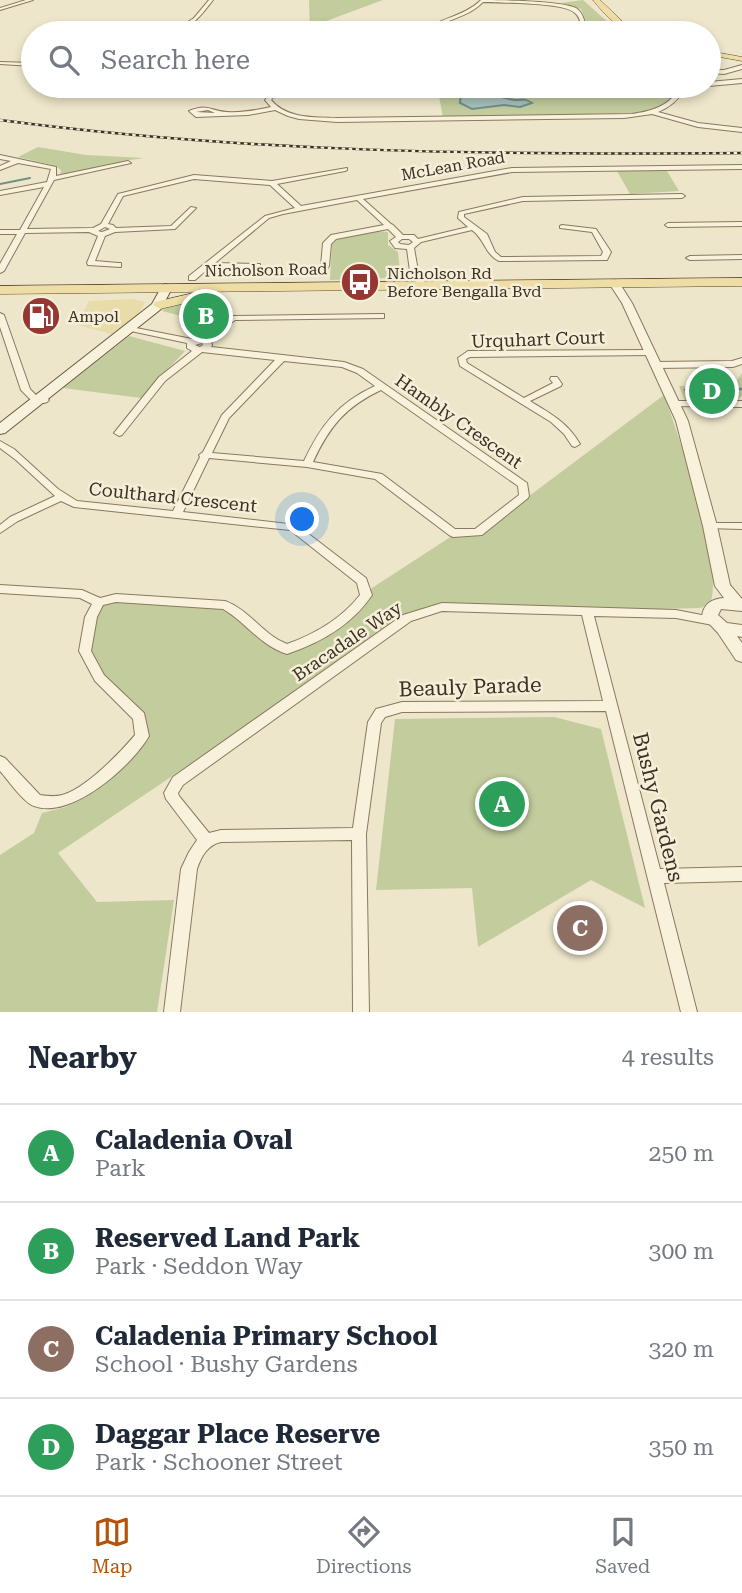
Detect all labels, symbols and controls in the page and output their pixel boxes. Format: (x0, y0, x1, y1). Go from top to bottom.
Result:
search box (21, 21, 721, 98)
icon: search (45, 41, 83, 79)
text: Search here (101, 45, 250, 75)
street label: McLean Road (400, 148, 506, 184)
street label: Nicholson Road (204, 259, 328, 281)
bus stop icon: Nicholson Rd Before Bengalla Bvd (339, 261, 381, 303)
place label: Nicholson Rd Before Bengalla Bvd (387, 264, 542, 301)
pin: B (183, 290, 229, 342)
fuel station icon: Ampol (20, 295, 62, 337)
place label: Ampol (68, 307, 119, 326)
street label: Urquhart Court (471, 326, 606, 352)
pin: D (689, 365, 735, 417)
street label: Hambly Crescent (392, 369, 527, 473)
street label: Coulthard Crescent (88, 478, 258, 516)
your location (285, 502, 319, 536)
street label: Bracadale Way (288, 597, 406, 685)
street label: Beauly Parade (398, 673, 542, 701)
street label: Bushy Gardens (628, 730, 688, 884)
pin: A (479, 778, 525, 830)
pin: C (557, 902, 603, 954)
text: Nearby (28, 1040, 137, 1075)
text: 4 results (622, 1044, 714, 1071)
text: Caladenia Oval (95, 1125, 293, 1155)
text: A (43, 1140, 59, 1167)
text: 250 m (649, 1140, 714, 1167)
text: Park (95, 1155, 146, 1182)
text: Reserved Land Park (95, 1223, 360, 1253)
text: B (43, 1238, 59, 1265)
text: 300 m (649, 1238, 714, 1265)
text: Park · Seddon Way (95, 1253, 303, 1280)
text: Caladenia Primary School (95, 1321, 438, 1351)
text: C (43, 1336, 59, 1363)
text: 320 m (649, 1336, 714, 1363)
text: School · Bushy Gardens (95, 1351, 358, 1378)
text: Daggar Place Reserve (95, 1419, 380, 1449)
text: D (42, 1434, 60, 1461)
text: 350 m (649, 1434, 714, 1461)
text: Park · Schooner Street (95, 1449, 342, 1476)
tab: Map (92, 1513, 132, 1578)
tab: Directions (316, 1513, 412, 1578)
tab: Saved (595, 1513, 650, 1578)

